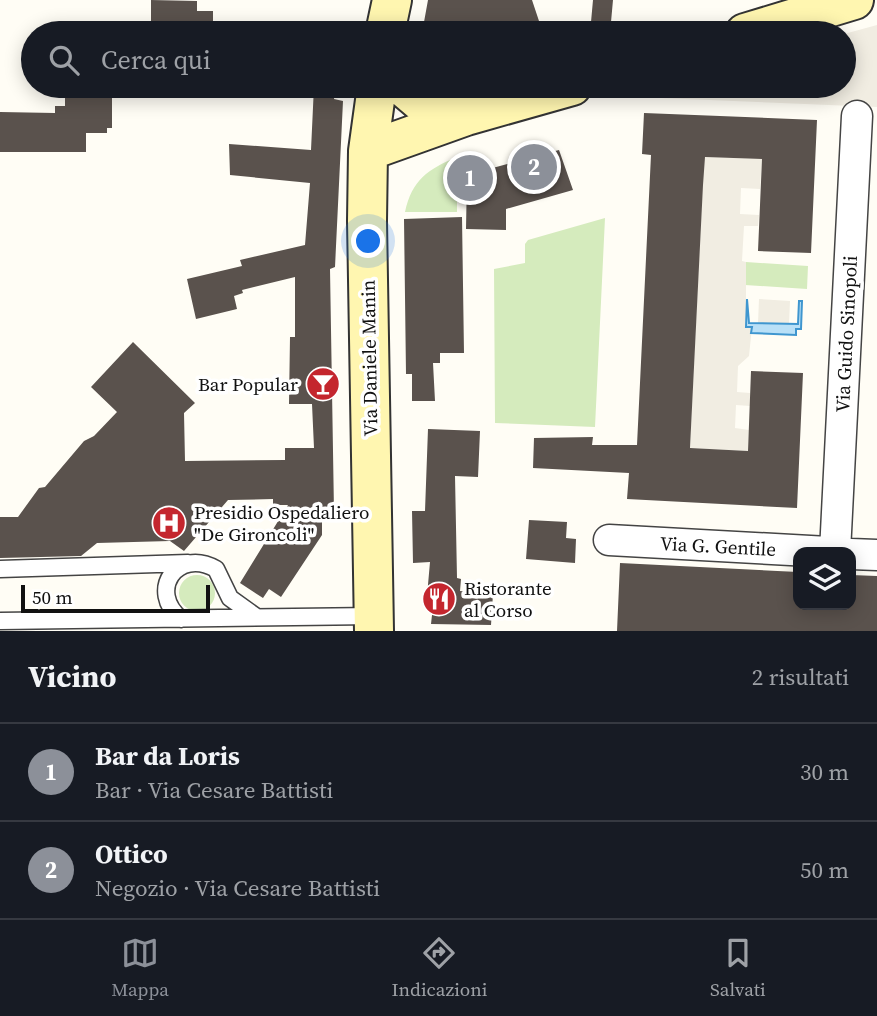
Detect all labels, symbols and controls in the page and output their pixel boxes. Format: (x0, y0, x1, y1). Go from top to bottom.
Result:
search box (21, 21, 856, 98)
icon: search (45, 41, 83, 79)
text: Cerca qui (101, 42, 211, 78)
pin: 2 (511, 141, 557, 193)
pin: 1 (447, 152, 493, 204)
your location (351, 224, 385, 258)
street label: Via Guido Sinopoli (829, 255, 863, 413)
street label: Via Daniele Manin (355, 280, 383, 436)
bar icon: Bar Popular (304, 365, 342, 403)
place label: Bar Popular (198, 371, 298, 397)
place label: Presidio Ospedaliero "De Gironcoli" (194, 499, 370, 547)
hospital icon: Presidio Ospedaliero "De Gironcoli" (150, 504, 188, 542)
street label: Via G. Gentile (659, 530, 777, 562)
map controls (793, 547, 856, 610)
button: layers (793, 547, 856, 610)
place label: Ristorante al Corso (464, 575, 552, 623)
restaurant icon: Ristorante al Corso (420, 580, 458, 618)
scale bar (21, 582, 210, 614)
text: 50 m (32, 584, 73, 610)
text: Vicino (28, 656, 117, 697)
text: 2 risultati (752, 661, 849, 693)
text: Bar da Loris (95, 738, 240, 774)
text: 1 (45, 756, 57, 788)
text: 30 m (800, 756, 849, 788)
text: Bar · Via Cesare Battisti (95, 774, 333, 806)
text: Ottico (95, 836, 168, 872)
text: 2 (45, 854, 57, 886)
text: 50 m (800, 854, 849, 886)
text: Negozio · Via Cesare Battisti (95, 872, 380, 904)
tab: Mappa (111, 934, 169, 1002)
tab: Indicazioni (392, 934, 487, 1002)
tab: Salvati (710, 934, 766, 1002)

